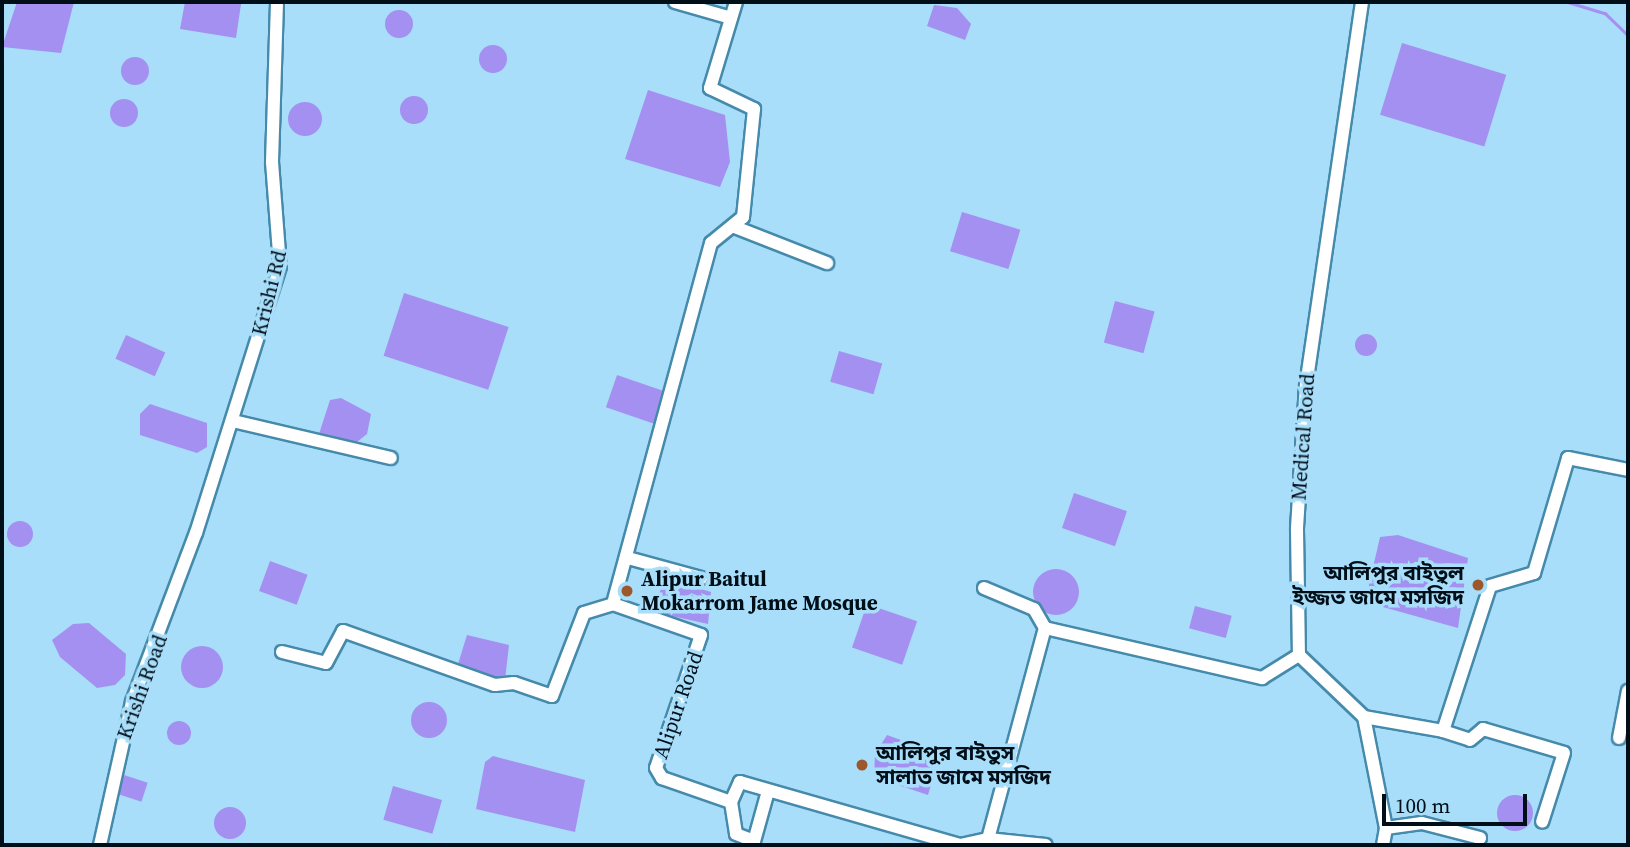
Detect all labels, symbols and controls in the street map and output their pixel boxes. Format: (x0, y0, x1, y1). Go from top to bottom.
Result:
street label: Krishi Rd (246, 248, 292, 338)
street label: Medical Road (1286, 373, 1320, 501)
place label: আলিপুর বাইতুল ইজ্জত জামে মসজিদ (1292, 560, 1464, 610)
place label: Alipur Baitul Mokarrom Jame Mosque (641, 566, 878, 616)
marker: আলিপুর বাইতুল ইজ্জত জামে মসজিদ (1470, 577, 1486, 593)
marker: Alipur Baitul Mokarrom Jame Mosque (619, 583, 635, 599)
street label: Krishi Road (111, 631, 173, 743)
street label: Alipur Road (648, 648, 708, 762)
place label: আলিপুর বাইতুস সালাত জামে মসজিদ (876, 740, 1051, 790)
marker: আলিপুর বাইতুস সালাত জামে মসজিদ (854, 757, 870, 773)
scale bar (1385, 780, 1530, 824)
text: 100 m (1395, 791, 1450, 820)

